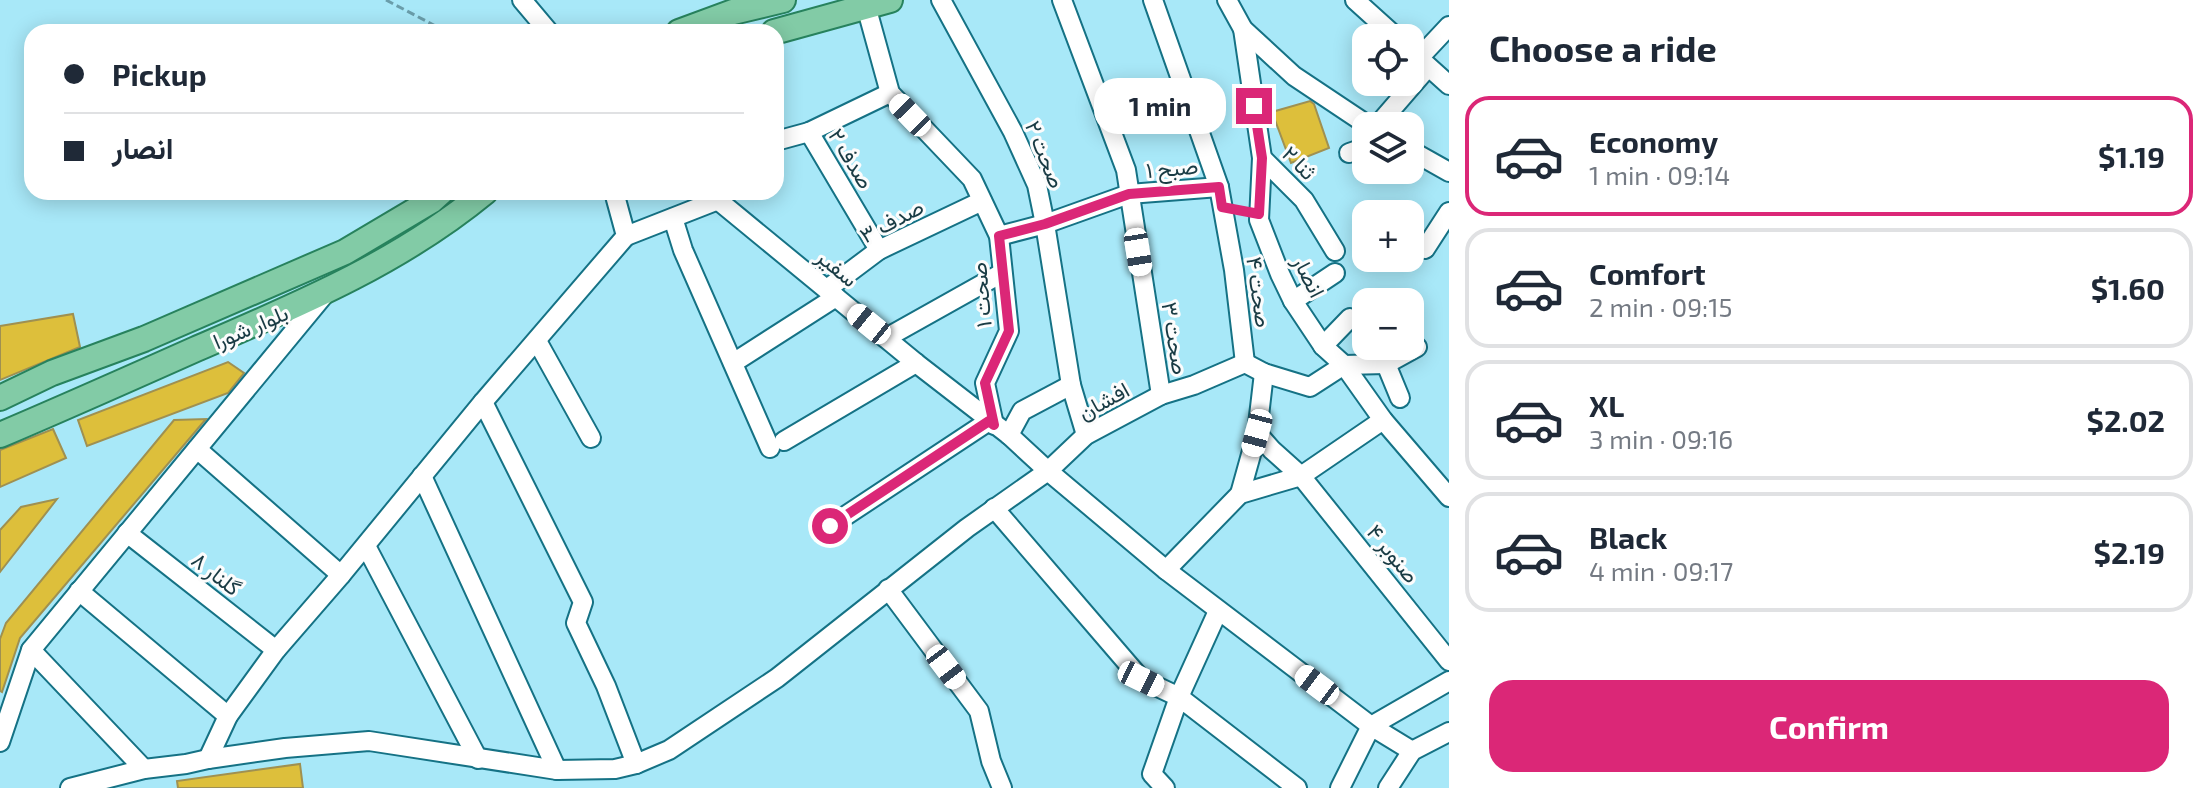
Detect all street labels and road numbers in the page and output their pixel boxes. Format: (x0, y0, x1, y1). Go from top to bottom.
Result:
street label: صحت ۲ (1021, 117, 1071, 191)
street label: صدف ۲ (824, 123, 880, 193)
street label: ثنا ۲ (1278, 140, 1322, 184)
street label: صبح ۱ (1145, 152, 1200, 185)
street label: صدف ۳ (855, 192, 927, 248)
street label: سفیر (810, 242, 864, 293)
street label: انصار (1286, 250, 1331, 302)
street label: صحت ۴ (1242, 255, 1278, 329)
street label: صحت ۱ (964, 261, 996, 329)
street label: بلوار شورا (209, 299, 292, 355)
street label: صحت ۳ (1157, 300, 1195, 376)
street label: افشان (1073, 375, 1134, 425)
street label: صنوبر ۴ (1361, 518, 1426, 589)
street label: گلنار ۸ (186, 546, 247, 602)

